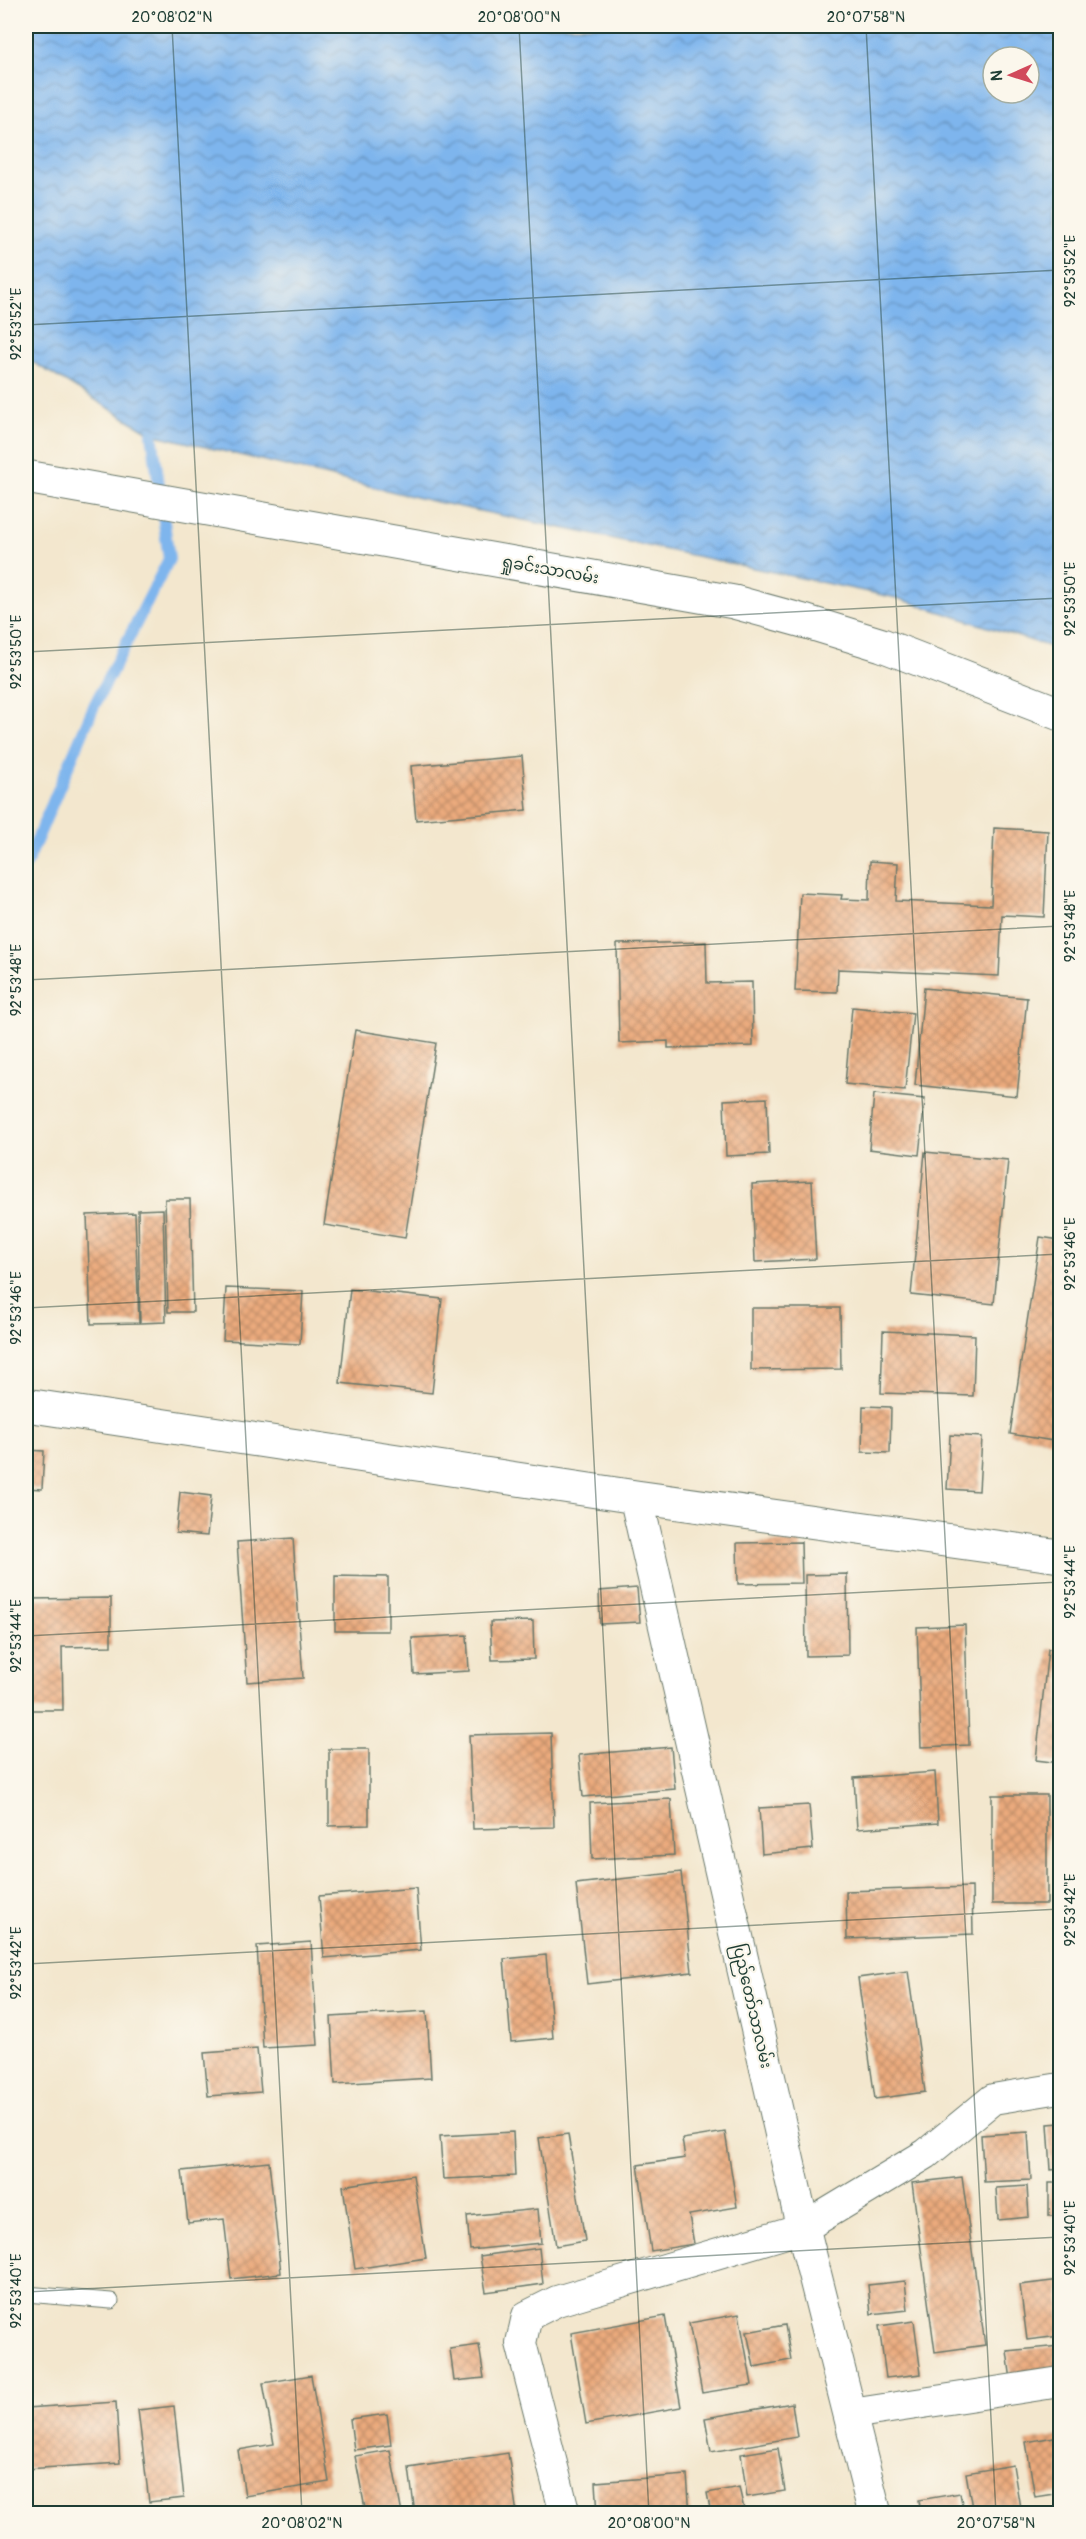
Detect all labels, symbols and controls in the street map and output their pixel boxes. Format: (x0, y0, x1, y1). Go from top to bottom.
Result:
text: 20°08'02"N (132, 8, 212, 27)
text: 20°08'00"N (478, 8, 560, 27)
text: 20°07'58"N (827, 8, 905, 27)
north arrow (981, 45, 1041, 105)
text: N (987, 70, 1007, 82)
text: 92°53'52"E (1061, 235, 1080, 307)
text: 92°53'52"E (7, 288, 26, 360)
street label: ရှုခင်းသာလမ်း (499, 550, 601, 591)
text: 92°53'50"E (1061, 562, 1080, 636)
text: 92°53'50"E (7, 615, 26, 689)
text: 92°53'48"E (1061, 890, 1080, 962)
text: 92°53'48"E (7, 944, 26, 1016)
text: 92°53'46"E (1061, 1217, 1080, 1291)
text: 92°53'46"E (7, 1271, 26, 1345)
text: 92°53'44"E (1061, 1545, 1080, 1619)
text: 92°53'44"E (7, 1599, 26, 1673)
text: 92°53'42"E (1061, 1873, 1080, 1947)
text: 92°53'42"E (7, 1926, 26, 2000)
street label: ပြည်တော်သာလမ်း (725, 1941, 778, 2071)
text: 92°53'40"E (1061, 2200, 1080, 2276)
text: 92°53'40"E (7, 2253, 26, 2329)
text: 20°08'02"N (262, 2514, 342, 2533)
text: 20°08'00"N (608, 2514, 690, 2533)
text: 20°07'58"N (957, 2514, 1035, 2533)

